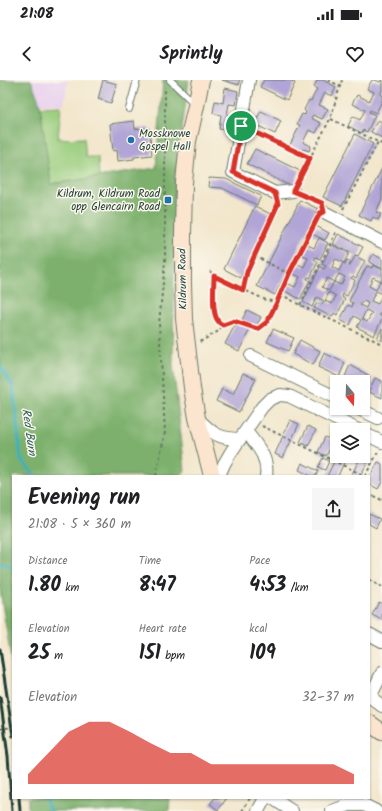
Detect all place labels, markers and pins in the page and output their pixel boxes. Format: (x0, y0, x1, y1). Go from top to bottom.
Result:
pin (224, 109, 258, 143)
place label: Mossknowe Gospel Hall (139, 125, 191, 156)
marker: Mossknowe Gospel Hall (126, 135, 136, 145)
place label: Kildrum, Kildrum Road opp Glencairn Road (57, 185, 161, 216)
marker: Kildrum, Kildrum Road opp Glencairn Road (163, 195, 173, 205)

